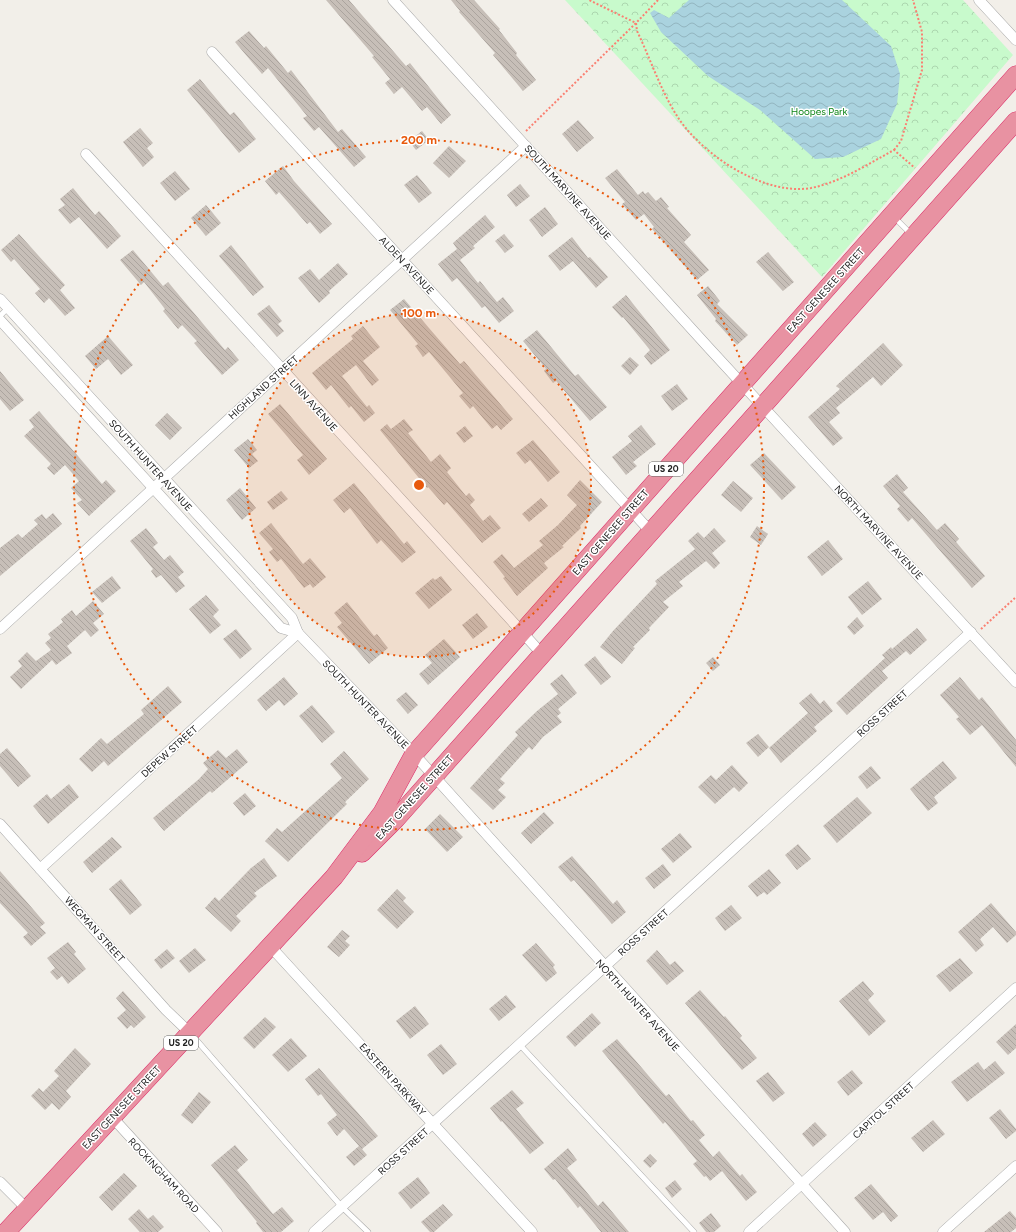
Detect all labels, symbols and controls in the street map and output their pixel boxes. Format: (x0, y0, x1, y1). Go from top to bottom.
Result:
park label: Hoopes Park (791, 105, 847, 118)
text: 200 m (401, 133, 437, 147)
street label: SOUTH MARVINE AVENUE (521, 142, 614, 243)
street label: ALDEN AVENUE (376, 234, 437, 297)
street label: EAST GENESEE STREET (784, 245, 867, 335)
text: 100 m (402, 306, 436, 320)
street label: HIGHLAND STREET (226, 352, 301, 422)
street label: LINN AVENUE (287, 377, 341, 434)
street label: SOUTH HUNTER AVENUE (106, 417, 195, 514)
road number: US 20 (649, 462, 683, 476)
centre of rings (412, 478, 426, 492)
street label: NORTH MARVINE AVENUE (831, 482, 926, 582)
street label: EAST GENESEE STREET (569, 486, 652, 578)
street label: SOUTH HUNTER AVENUE (320, 657, 412, 752)
street label: ROSS STREET (854, 687, 911, 740)
street label: DEPEW STREET (138, 722, 201, 780)
street label: EAST GENESEE STREET (373, 752, 456, 842)
street label: WEGMAN STREET (62, 894, 128, 965)
street label: ROSS STREET (615, 906, 672, 959)
street label: NORTH HUNTER AVENUE (593, 957, 683, 1054)
road number: US 20 (164, 1036, 198, 1050)
street label: EASTERN PARKWAY (356, 1040, 429, 1118)
street label: EAST GENESEE STREET (79, 1062, 164, 1152)
street label: CAPITOL STREET (850, 1079, 917, 1142)
street label: ROSS STREET (375, 1125, 432, 1178)
street label: ROCKINGHAM ROAD (125, 1135, 202, 1216)

